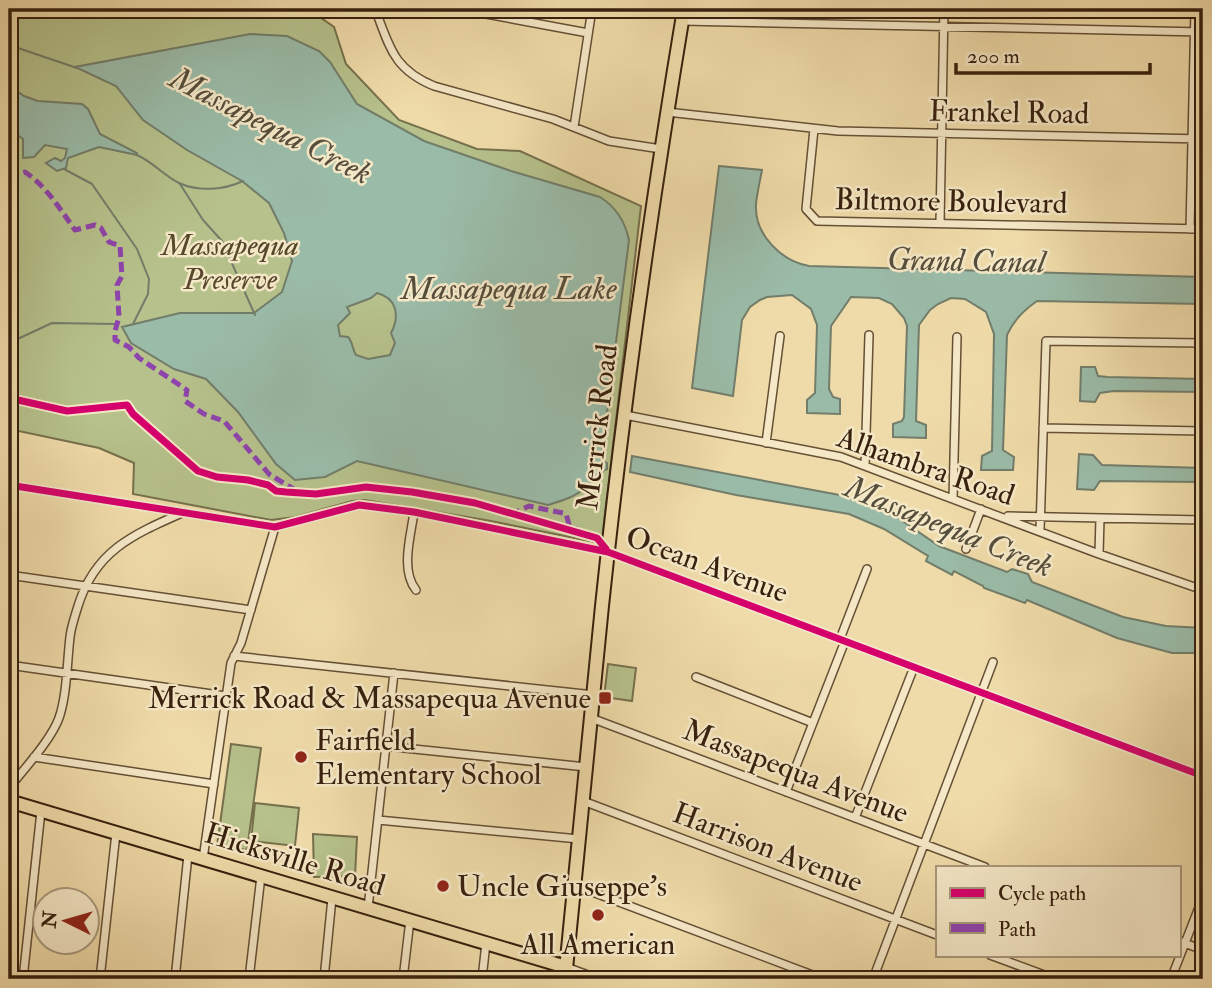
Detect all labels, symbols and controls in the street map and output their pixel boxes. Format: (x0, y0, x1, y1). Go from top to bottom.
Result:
scale bar (956, 32, 1151, 76)
text: 200 m (967, 43, 1020, 70)
water label: Massapequa Creek (161, 57, 378, 194)
street label: Frankel Road (929, 93, 1090, 132)
street label: Biltmore Boulevard (834, 181, 1068, 222)
park label: Massapequa Preserve (159, 227, 299, 298)
water label: Grand Canal (886, 240, 1048, 282)
water label: Massapequa Lake (399, 269, 617, 309)
street label: Merrick Road (569, 342, 626, 512)
street label: Alhambra Road (831, 419, 1020, 514)
water label: Massapequa Creek (837, 466, 1059, 587)
street label: Ocean Avenue (621, 518, 793, 611)
place label: Merrick Road & Massapequa Avenue (148, 680, 591, 717)
marker: Merrick Road & Massapequa Avenue (597, 690, 613, 706)
street label: Massapequa Avenue (678, 711, 914, 831)
place label: Fairfield Elementary School (315, 722, 542, 793)
marker: Fairfield Elementary School (293, 749, 309, 765)
street label: Harrison Avenue (668, 794, 868, 901)
street label: Hicksville Road (200, 815, 390, 905)
legend (936, 866, 1180, 956)
place label: Uncle Giuseppe's (457, 868, 667, 905)
marker: Uncle Giuseppe's (435, 878, 451, 894)
text: Cycle path (998, 880, 1086, 907)
north arrow (32, 886, 102, 956)
marker: All American (590, 907, 606, 923)
text: N (37, 909, 63, 930)
text: Path (998, 916, 1036, 943)
place label: All American (520, 926, 675, 963)

